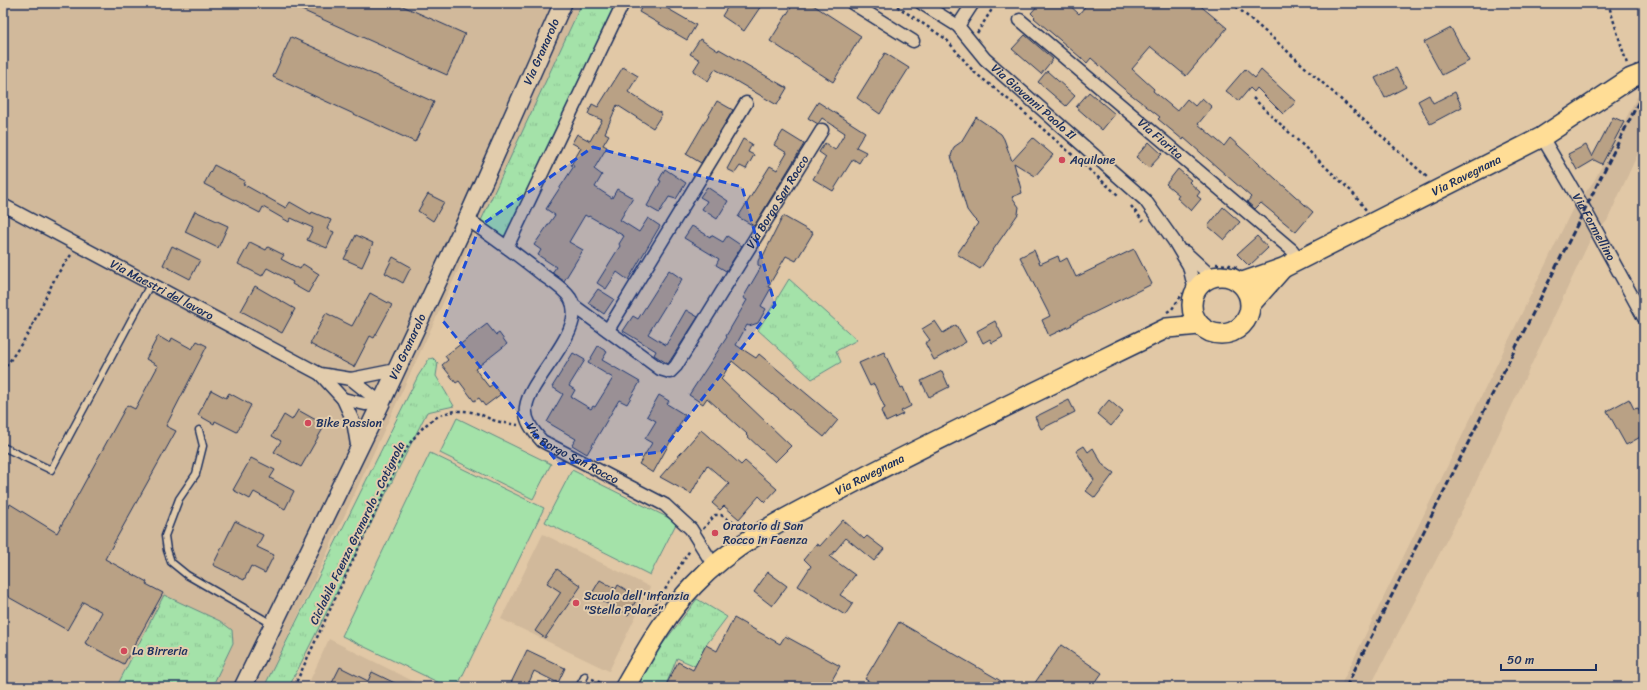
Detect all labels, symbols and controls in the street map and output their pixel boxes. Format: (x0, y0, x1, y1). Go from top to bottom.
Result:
street label: Via Granarolo (517, 15, 566, 89)
street label: Via Giovanni Paolo II (986, 58, 1082, 146)
street label: Via Fiorita (1132, 113, 1189, 165)
street label: Via Ravegnana (1428, 148, 1505, 202)
place label: Aquilone (1069, 149, 1116, 171)
street label: Via Borgo San Rocco (740, 151, 815, 253)
marker: Aquilone (1057, 155, 1067, 165)
street label: Via Formellino (1566, 189, 1622, 265)
street label: Via Maestri del lavoro (106, 253, 218, 326)
street label: Via Granarolo (382, 310, 432, 383)
place label: Bike Passion (316, 412, 382, 434)
marker: Bike Passion (303, 418, 313, 428)
street label: Via Borgo San Rocco (520, 418, 623, 490)
street label: Ciclabile Faenza Granarolo - Cotignola (303, 438, 411, 628)
street label: Via Ravegnana (831, 447, 908, 502)
place label: Oratorio di San Rocco in Faenza (723, 515, 807, 551)
marker: Oratorio di San Rocco in Faenza (710, 528, 720, 538)
place label: Scuola dell'infanzia "Stella Polare" (584, 585, 690, 621)
marker: Scuola dell'infanzia "Stella Polare" (571, 598, 581, 608)
place label: La Birreria (132, 640, 189, 662)
marker: La Birreria (119, 646, 129, 656)
scale bar (1501, 646, 1596, 672)
text: 50 m (1507, 649, 1534, 671)

